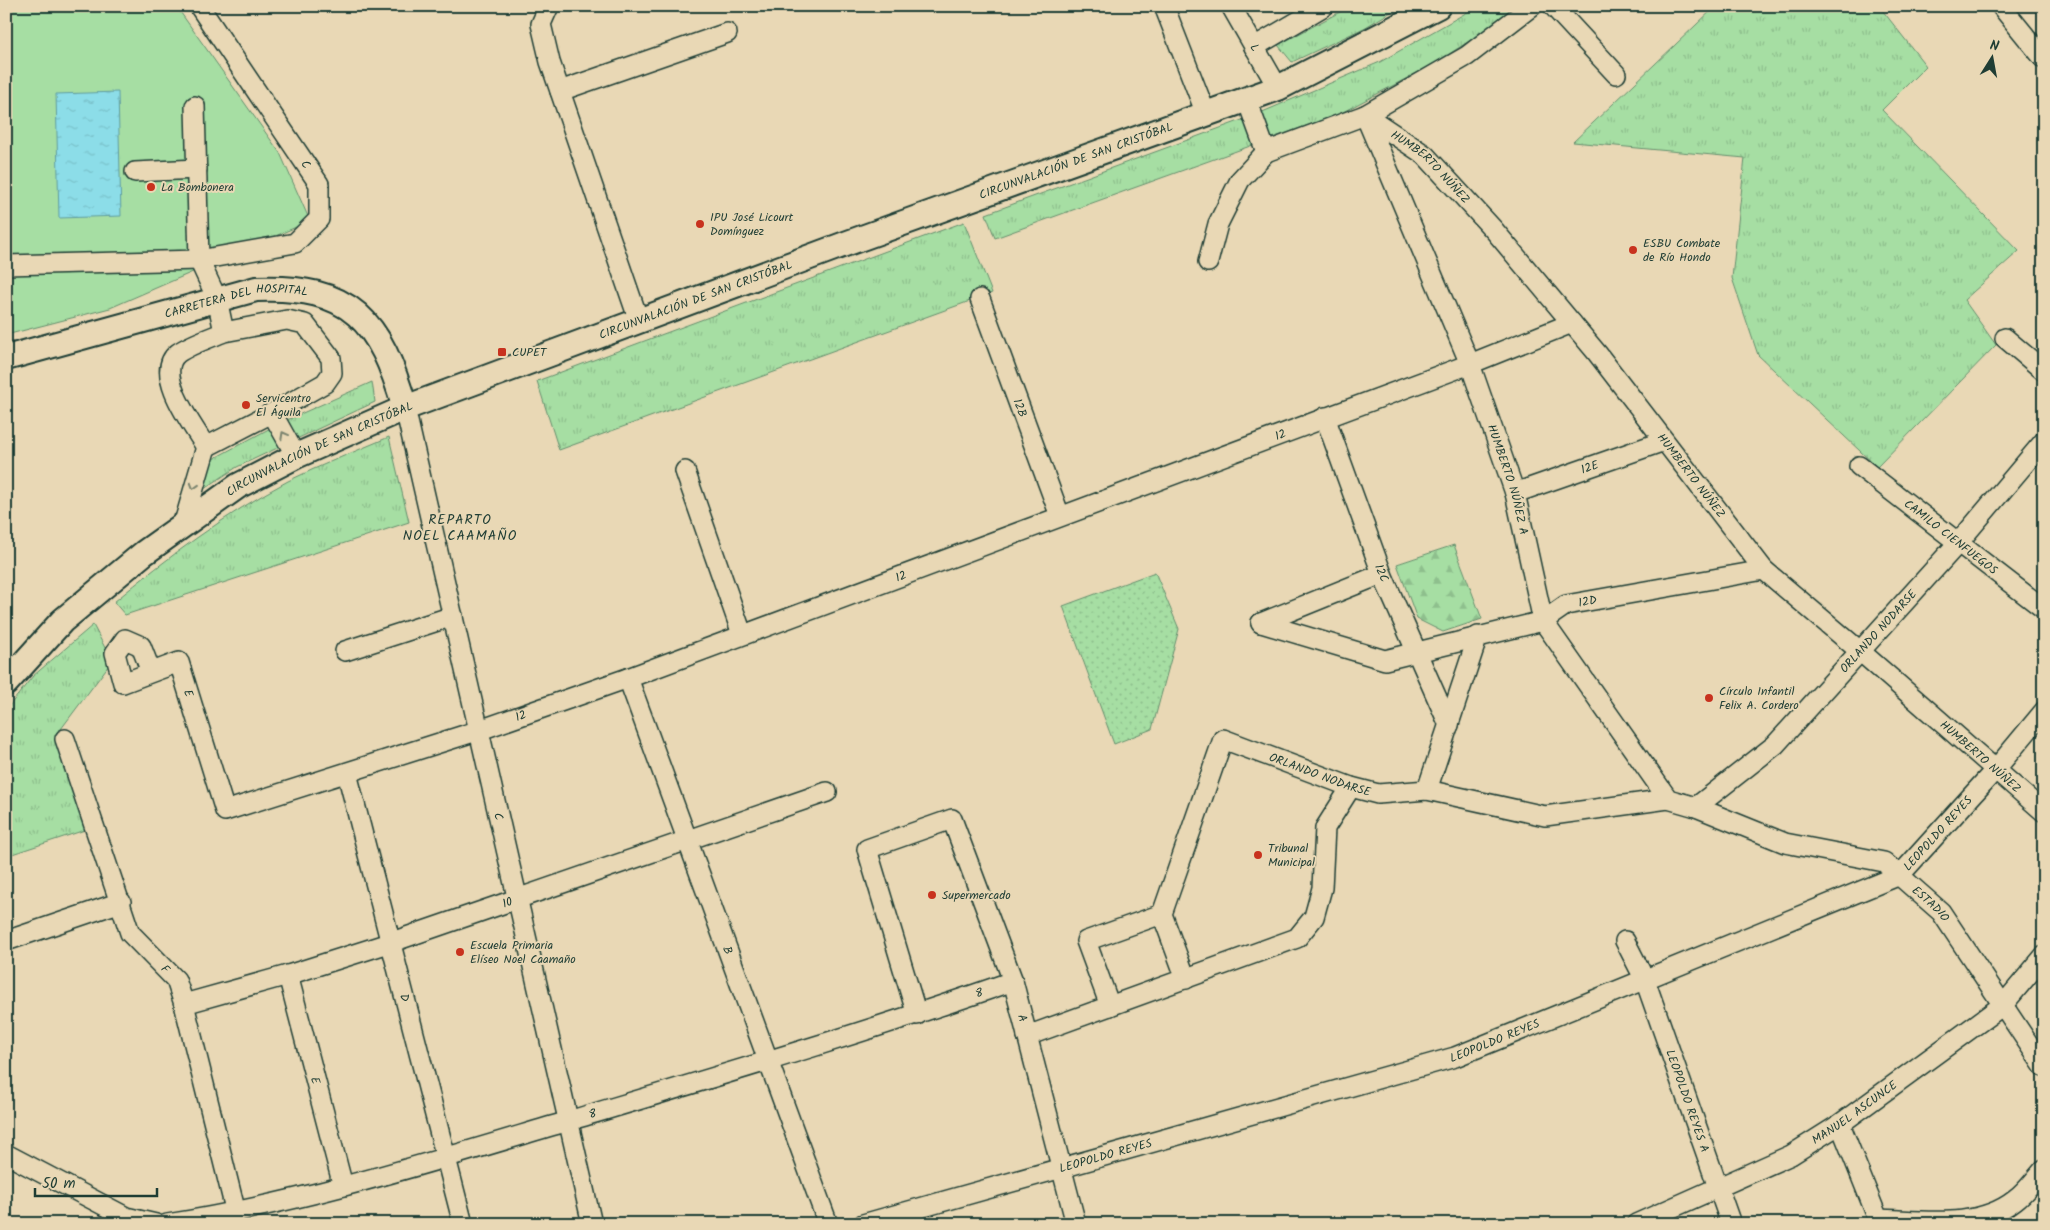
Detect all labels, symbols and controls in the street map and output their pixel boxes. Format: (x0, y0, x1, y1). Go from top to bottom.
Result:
north arrow (1968, 32, 2018, 82)
text: N (1988, 35, 2001, 58)
street label: L (1245, 40, 1265, 55)
street label: CIRCUNVALACIÓN DE SAN CRISTÓBAL (976, 117, 1176, 204)
street label: HUMBERTO NÚÑEZ (1387, 125, 1475, 208)
street label: C (296, 156, 316, 173)
place label: La Bombonera (161, 178, 234, 197)
marker: La Bombonera (145, 181, 157, 193)
place label: IPU José Licourt Domínguez (710, 208, 793, 241)
marker: IPU José Licourt Domínguez (694, 218, 706, 230)
place label: ESBU Combate de Río Hondo (1643, 234, 1721, 267)
marker: ESBU Combate de Río Hondo (1627, 244, 1639, 256)
street label: CIRCUNVALACIÓN DE SAN CRISTÓBAL (596, 255, 795, 344)
street label: CARRETERA DEL HOSPITAL (162, 279, 309, 323)
place label: CUPET (512, 343, 548, 362)
marker: CUPET (496, 346, 508, 358)
place label: Servicentro El Águila (256, 389, 311, 422)
street label: CIRCUNVALACIÓN DE SAN CRISTÓBAL (222, 396, 415, 501)
street label: 12B (1008, 396, 1032, 420)
marker: Servicentro El Águila (240, 399, 252, 411)
street label: HUMBERTO NÚÑEZ A (1482, 422, 1533, 537)
street label: 12 (1272, 424, 1289, 446)
street label: HUMBERTO NÚÑEZ (1652, 429, 1730, 522)
one-way arrow (280, 431, 290, 440)
street label: 12E (1578, 455, 1602, 479)
one-way arrow (190, 482, 200, 490)
street label: CAMILO CIENFUEGOS (1900, 495, 2002, 580)
district label: REPARTO NOEL CAAMAÑO (403, 509, 517, 547)
street label: 12C (1370, 561, 1394, 585)
street label: 12 (893, 565, 909, 587)
street label: ORLANDO NODARSE (1835, 584, 1922, 677)
street label: 12D (1577, 590, 1599, 612)
place label: Círculo Infantil Felix A. Cordero (1719, 682, 1799, 715)
street label: E (179, 687, 199, 700)
marker: Círculo Infantil Felix A. Cordero (1703, 692, 1715, 704)
street label: 12 (512, 705, 529, 726)
street label: HUMBERTO NÚÑEZ (1936, 715, 2025, 797)
street label: ORLANDO NODARSE (1266, 748, 1374, 802)
street label: LEOPOLDO REYES (1899, 791, 1977, 875)
street label: C (489, 811, 509, 822)
place label: Tribunal Municipal (1268, 839, 1315, 872)
marker: Tribunal Municipal (1252, 849, 1264, 861)
street label: ESTADIO (1908, 881, 1955, 926)
place label: Supermercado (942, 886, 1011, 905)
marker: Supermercado (926, 889, 938, 901)
street label: 10 (500, 892, 515, 913)
place label: Escuela Primaria Elíseo Noel Caamaño (470, 936, 576, 969)
street label: B (718, 943, 738, 957)
marker: Escuela Primaria Elíseo Noel Caamaño (454, 946, 466, 958)
street label: F (156, 960, 175, 979)
street label: 8 (973, 982, 986, 1003)
street label: D (395, 992, 415, 1004)
street label: A (1013, 1012, 1033, 1024)
street label: LEOPOLDO REYES (1448, 1014, 1543, 1067)
street label: LEOPOLDO REYES A (1661, 1047, 1714, 1155)
street label: E (305, 1075, 326, 1087)
street label: MANUEL ASCUNCE (1808, 1075, 1902, 1149)
street label: 8 (586, 1103, 600, 1124)
street label: LEOPOLDO REYES (1057, 1133, 1155, 1178)
scale bar (35, 1165, 158, 1197)
text: 50 m (42, 1172, 76, 1196)

